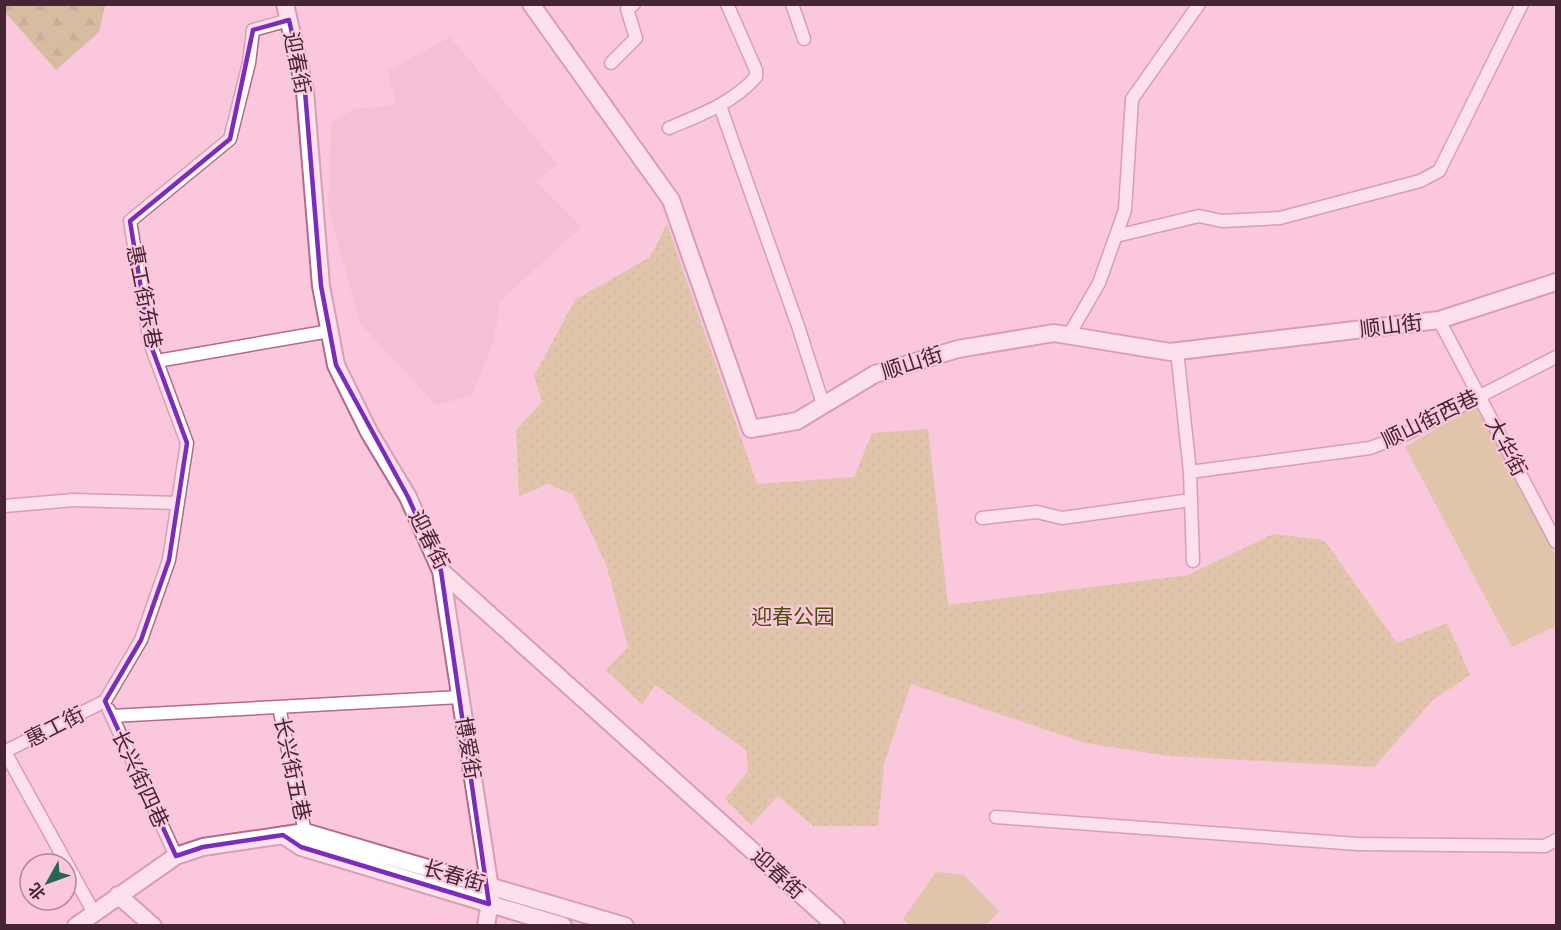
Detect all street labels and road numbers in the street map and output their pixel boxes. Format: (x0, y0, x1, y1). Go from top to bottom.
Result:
street label: 迎春街 (278, 30, 316, 96)
street label: 惠工街东巷 (121, 243, 167, 351)
street label: 顺山街 (1358, 309, 1424, 343)
street label: 顺山街 (878, 341, 946, 385)
street label: 顺山街西巷 (1377, 384, 1483, 454)
street label: 大华街 (1480, 413, 1532, 481)
street label: 迎春街 (403, 506, 455, 574)
street label: 惠工街 (21, 701, 89, 753)
street label: 长兴街五巷 (268, 715, 316, 823)
street label: 博爱街 (450, 715, 486, 781)
street label: 长兴街四巷 (106, 726, 174, 832)
street label: 迎春街 (746, 843, 810, 905)
street label: 长春街 (420, 855, 488, 897)

